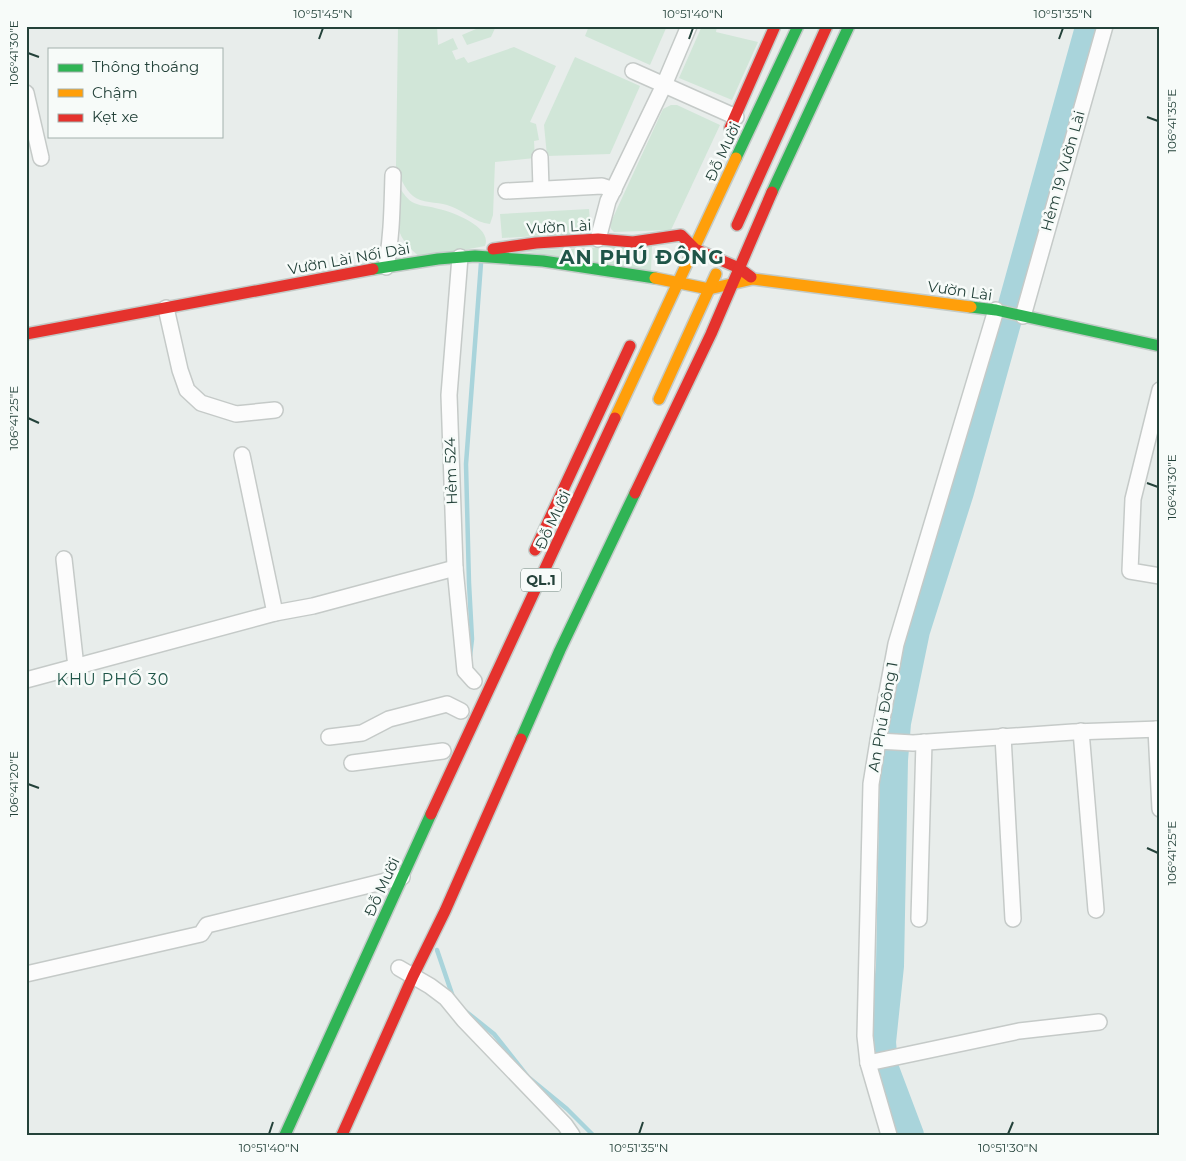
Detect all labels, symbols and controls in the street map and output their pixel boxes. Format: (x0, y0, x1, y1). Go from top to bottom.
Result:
text: 10°51'45"N (293, 6, 353, 21)
text: 10°51'40"N (663, 6, 723, 21)
text: 10°51'35"N (1034, 6, 1092, 21)
text: 106°41'30"E (6, 20, 21, 86)
legend (48, 48, 222, 138)
text: Thông thoáng (92, 57, 199, 76)
text: Chậm (92, 83, 138, 102)
text: 106°41'35"E (1164, 89, 1179, 153)
text: Kẹt xe (92, 107, 138, 126)
street label: Hẻm 19 Vườn Lài (1036, 108, 1089, 233)
street label: Đỗ Mười (701, 119, 745, 185)
street label: Vườn Lài (526, 215, 592, 238)
street label: Vườn Lài Nối Dài (286, 238, 412, 279)
district label: AN PHÚ ĐÔNG (558, 245, 725, 269)
street label: Vườn Lài (927, 277, 994, 304)
text: 106°41'25"E (6, 386, 21, 450)
street label: Hẻm 524 (440, 437, 461, 505)
text: 106°41'30"E (1164, 454, 1179, 520)
street label: Đỗ Mười (531, 487, 575, 553)
road number: QL.1 (521, 568, 561, 592)
street label: An Phú Đông 1 (863, 660, 902, 773)
district label: KHU PHỐ 30 (57, 669, 169, 689)
text: 106°41'20"E (6, 751, 21, 817)
text: 106°41'25"E (1164, 821, 1179, 885)
street label: Đỗ Mười (360, 854, 404, 920)
text: 10°51'40"N (239, 1140, 299, 1155)
text: 10°51'35"N (610, 1140, 668, 1155)
text: 10°51'30"N (978, 1140, 1038, 1155)

